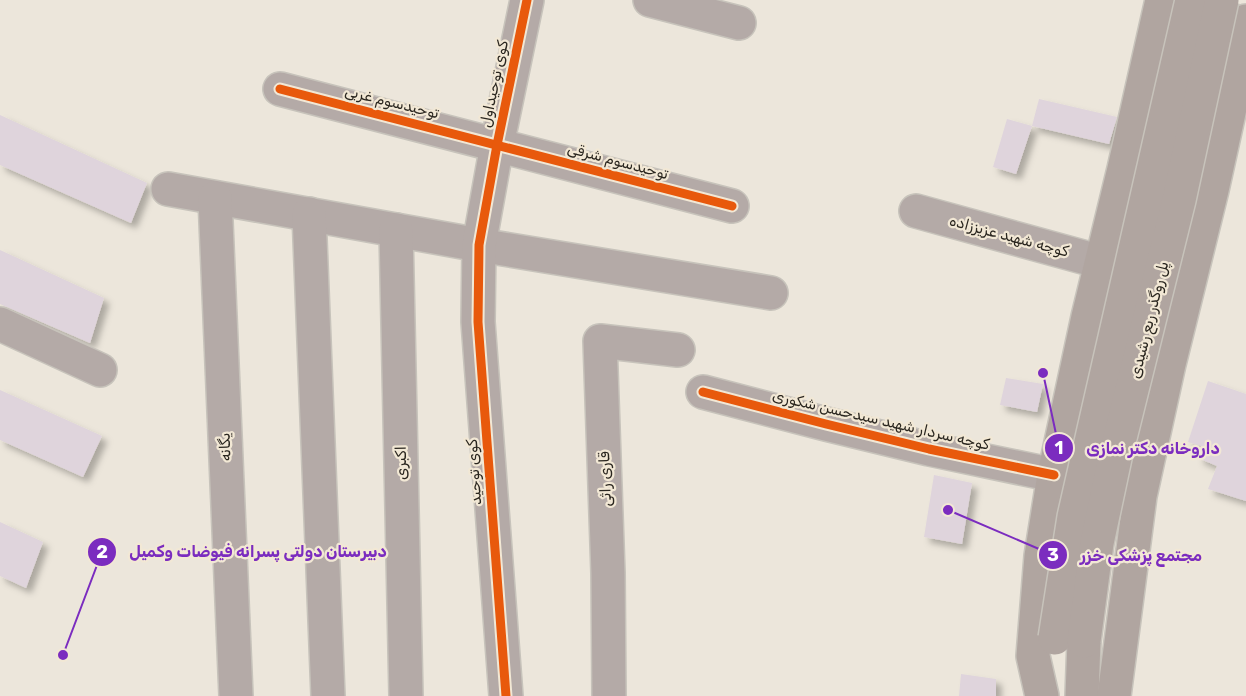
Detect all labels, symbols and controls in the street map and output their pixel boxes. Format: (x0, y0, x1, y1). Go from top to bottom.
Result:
street label: کوی توحیداول (476, 39, 513, 129)
street label: توحیدسوم غربی (343, 82, 441, 123)
street label: توحیدسوم شرقی (565, 139, 671, 184)
street label: کوچه شهید عزیززاده (947, 211, 1071, 261)
street label: پل روگذر ربع رشیدی (1126, 260, 1174, 381)
street label: کوچه سردار شهید سیدحسن شکوری (771, 386, 992, 454)
callout: داروخانه دکتر نمازی (1044, 431, 1231, 465)
street label: یگانه (216, 433, 234, 461)
text: 1 (1055, 437, 1063, 459)
street label: کوی توحید (463, 438, 485, 506)
text: داروخانه دکتر نمازی (1086, 439, 1220, 458)
street label: اکبری (392, 446, 410, 480)
street label: قاری راثی (595, 451, 615, 507)
callout: دبیرستان دولتی پسرانه فیوضات وکمیل (87, 535, 398, 569)
callout: مجتمع پزشکی خزر (1038, 538, 1214, 572)
text: 2 (96, 541, 108, 563)
text: دبیرستان دولتی پسرانه فیوضات وکمیل (129, 542, 387, 563)
text: 3 (1047, 544, 1059, 566)
text: مجتمع پزشکی خزر (1079, 546, 1202, 567)

